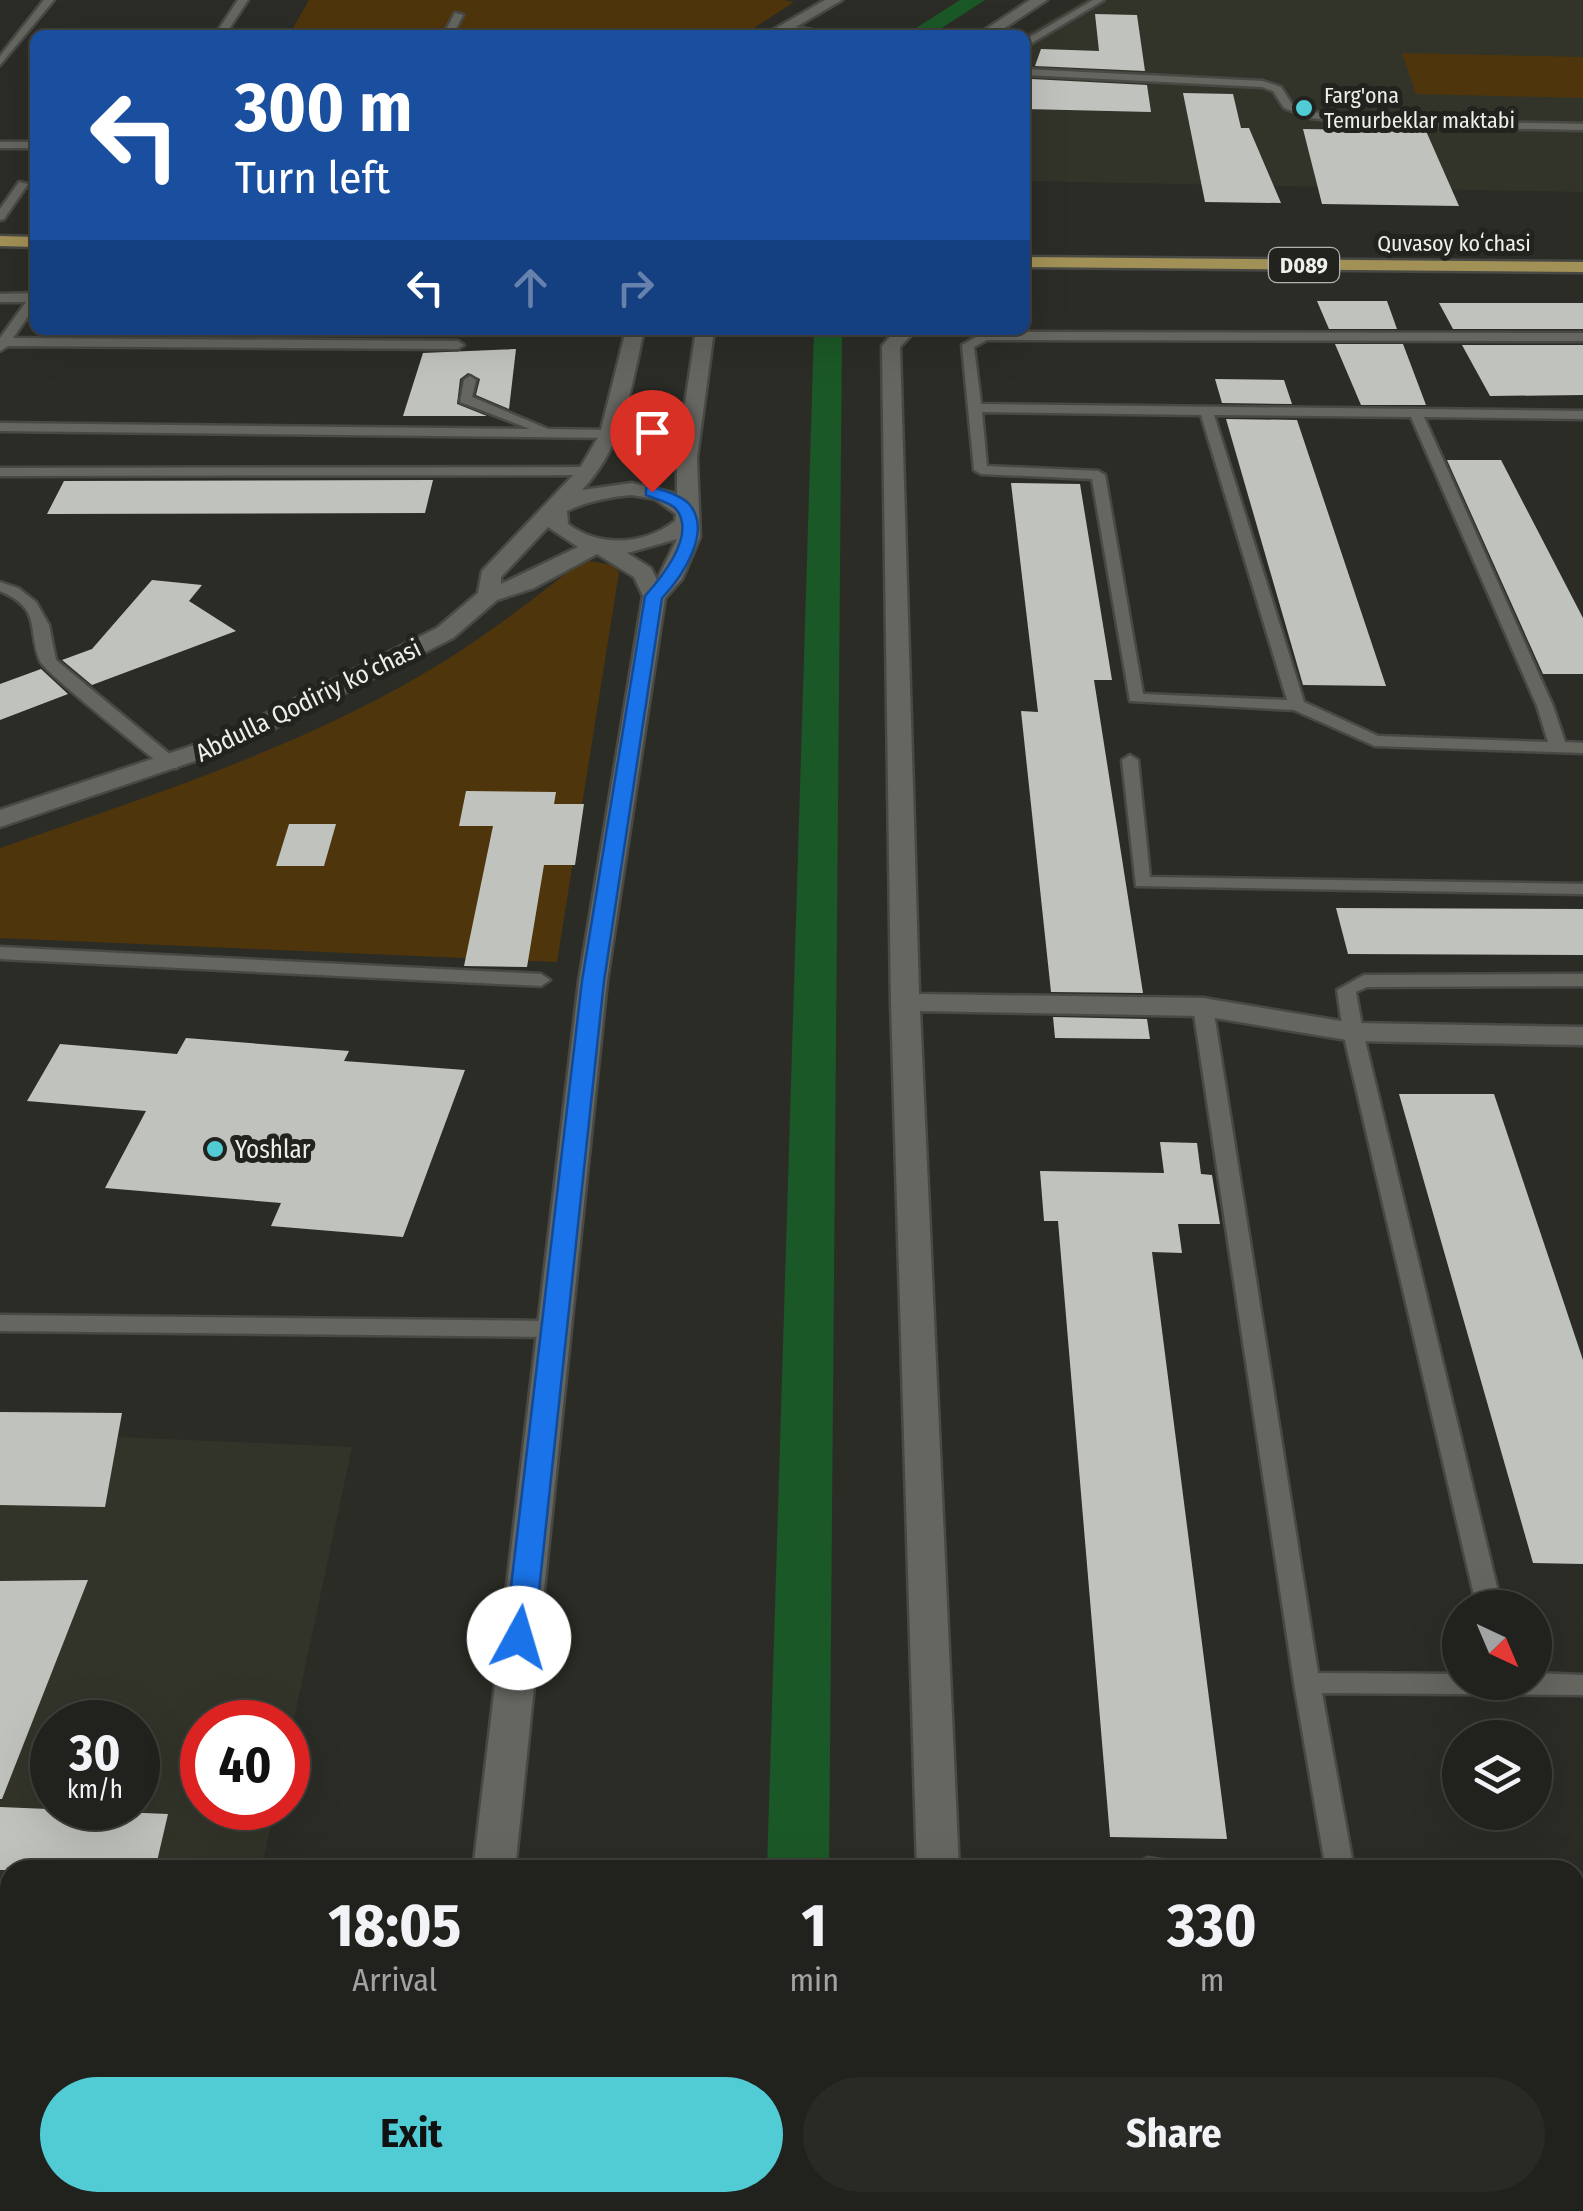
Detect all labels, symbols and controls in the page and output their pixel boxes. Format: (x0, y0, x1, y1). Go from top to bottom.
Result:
text: 300 m (235, 66, 413, 150)
icon: left (70, 70, 200, 200)
place label: Farg'ona Temurbeklar maktabi (1324, 82, 1515, 134)
marker: Farg'ona Temurbeklar maktabi (1293, 97, 1315, 119)
text: Turn left (235, 151, 390, 205)
street label: Quvasoy koʻchasi (1377, 230, 1531, 257)
road number: D089 (1269, 248, 1339, 282)
icon: left (398, 260, 453, 315)
icon: ahead (503, 260, 558, 315)
icon: right (608, 260, 663, 315)
pin (610, 390, 695, 493)
icon: arrive (625, 405, 680, 460)
street label: Abdulla Qodiriy koʻchasi (191, 633, 426, 768)
place label: Yoshlar (235, 1135, 311, 1165)
marker: Yoshlar (204, 1138, 226, 1160)
position arrow (467, 1586, 571, 1690)
north arrow (1442, 1590, 1552, 1700)
map controls (1442, 1590, 1552, 1830)
speed limit sign: 40 (180, 1700, 310, 1830)
button: layers (1442, 1720, 1552, 1830)
text: 30 (70, 1723, 120, 1783)
text: km/h (67, 1775, 123, 1805)
text: 18:05 (328, 1890, 461, 1962)
text: 1 (802, 1890, 827, 1962)
text: 330 (1167, 1890, 1257, 1962)
text: Arrival (352, 1961, 437, 1999)
text: min (789, 1961, 839, 1999)
text: m (1200, 1961, 1224, 1999)
button: Exit (40, 2077, 783, 2192)
button: Share (803, 2077, 1545, 2192)

